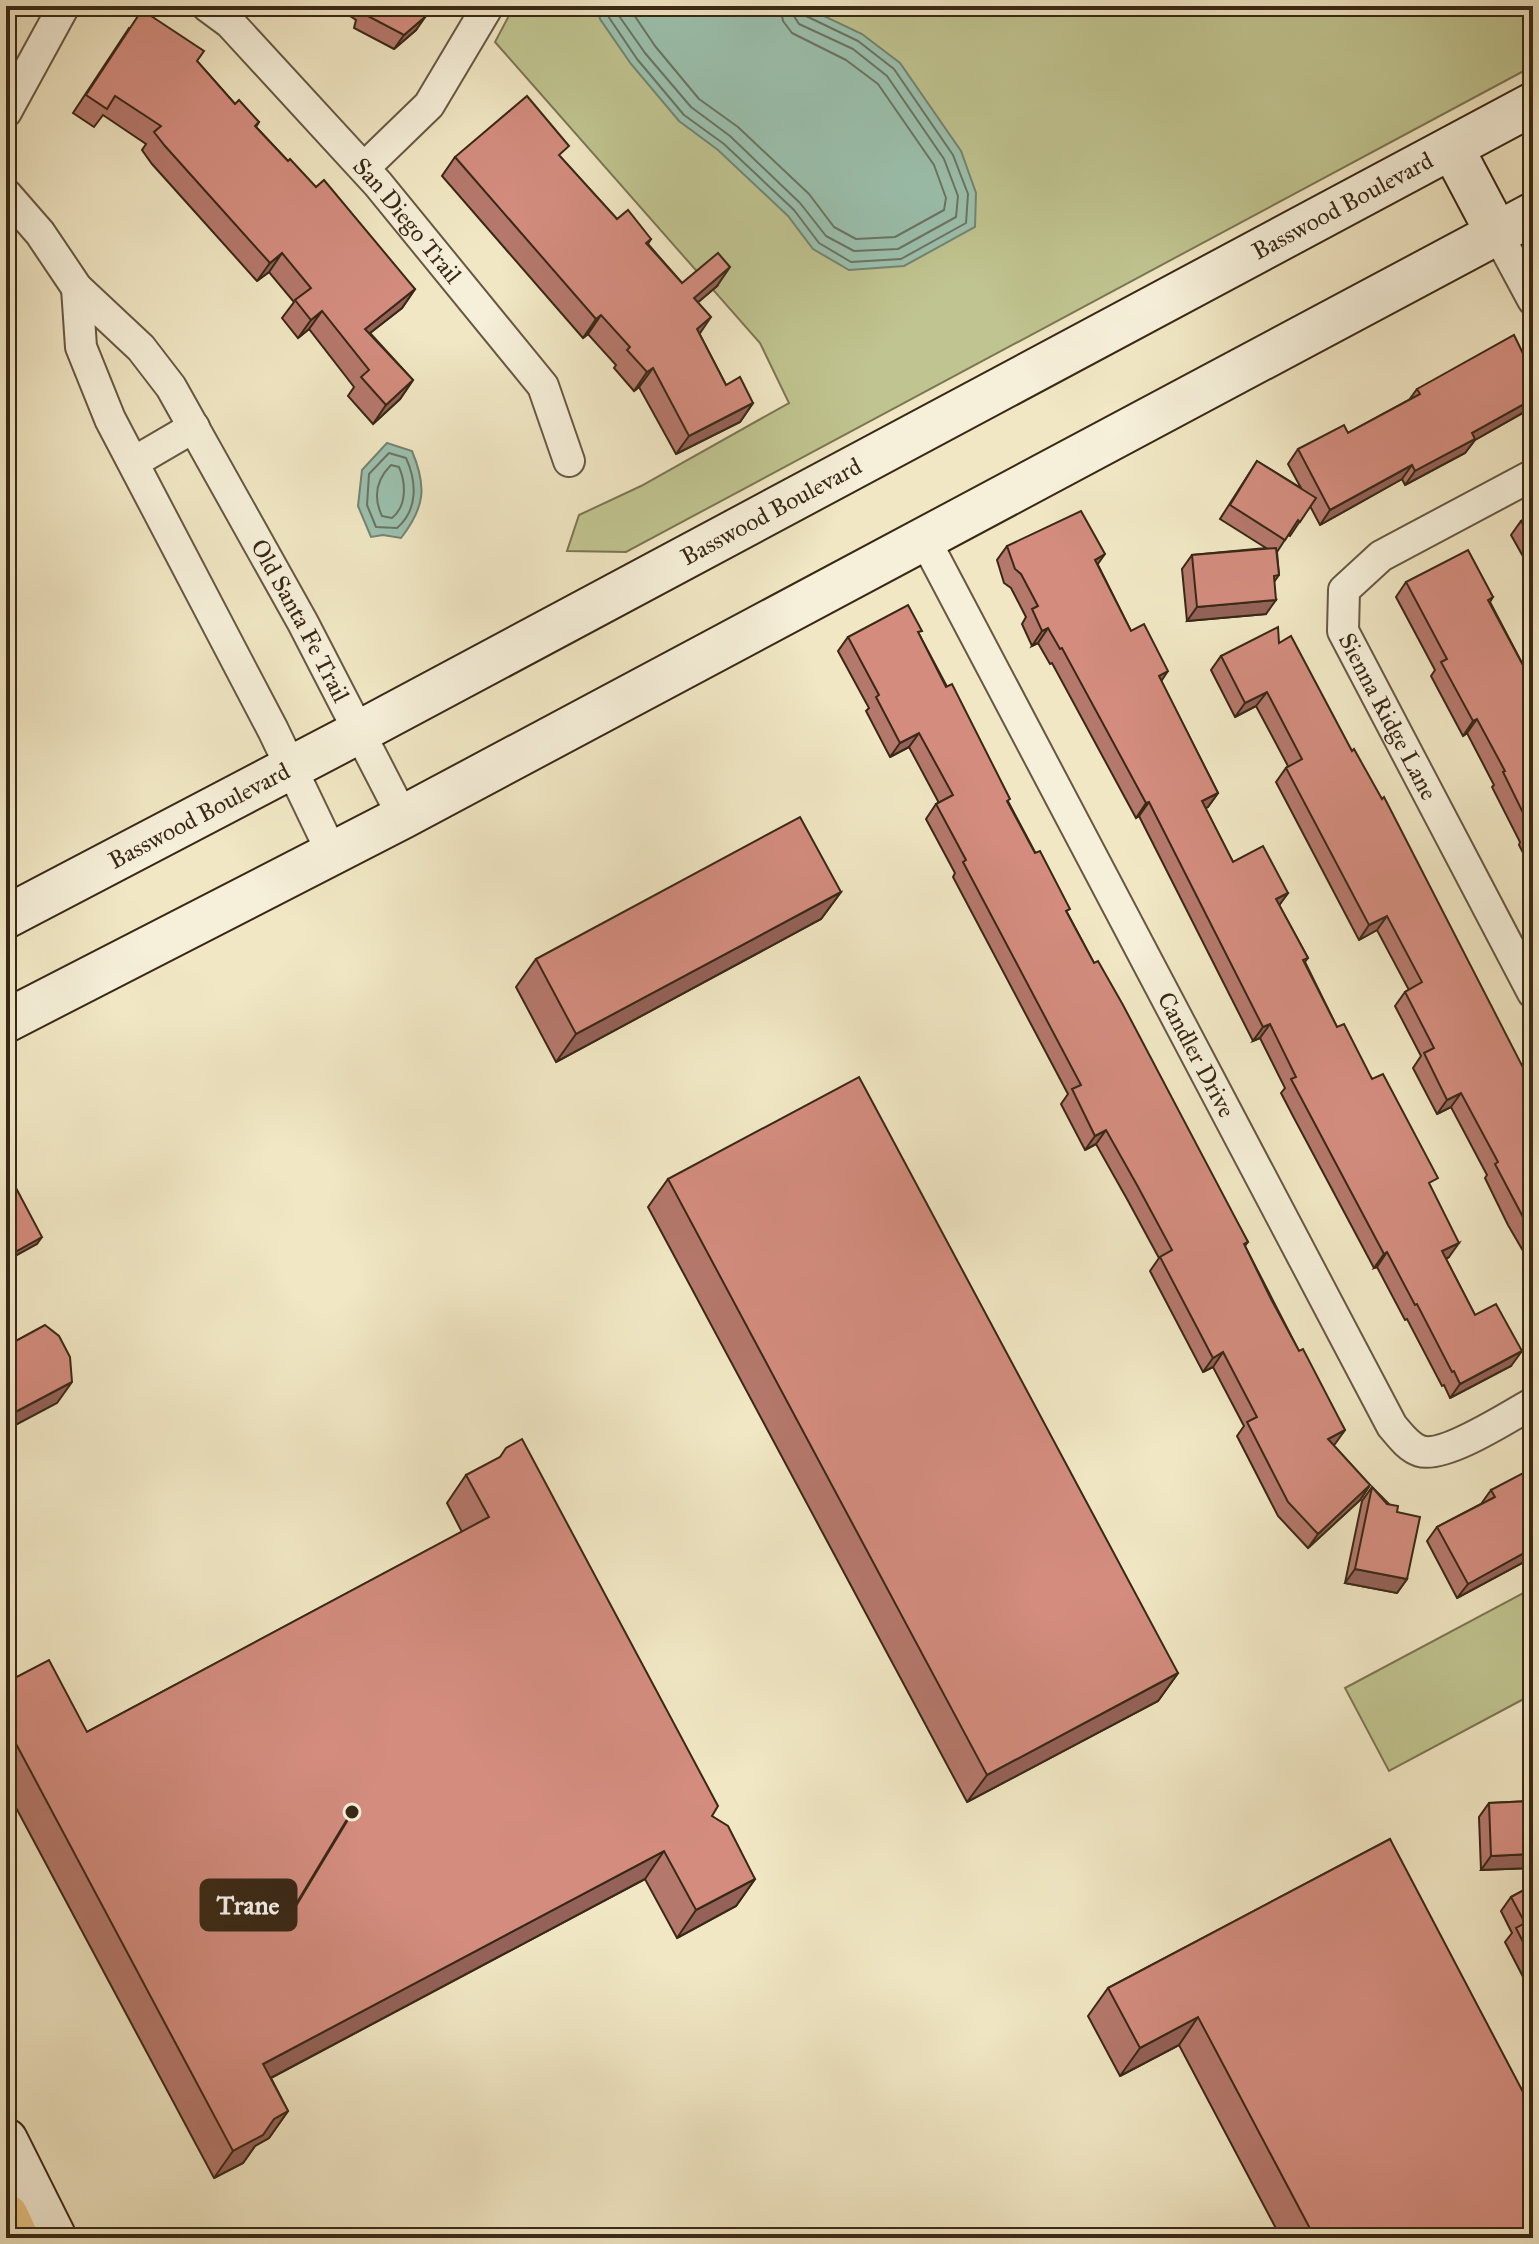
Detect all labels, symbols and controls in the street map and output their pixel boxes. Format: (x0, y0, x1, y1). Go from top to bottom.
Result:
street label: Basswood Boulevard (1247, 145, 1438, 266)
street label: San Diego Trail (346, 151, 468, 290)
street label: Basswood Boulevard (676, 451, 867, 572)
street label: Old Santa Fe Trail (244, 534, 357, 708)
street label: Sienna Ridge Lane (1332, 628, 1444, 805)
street label: Basswood Boulevard (103, 756, 295, 876)
street label: Candler Drive (1151, 987, 1242, 1123)
callout: Trane (201, 1880, 296, 1930)
text: Trane (216, 1889, 280, 1921)

